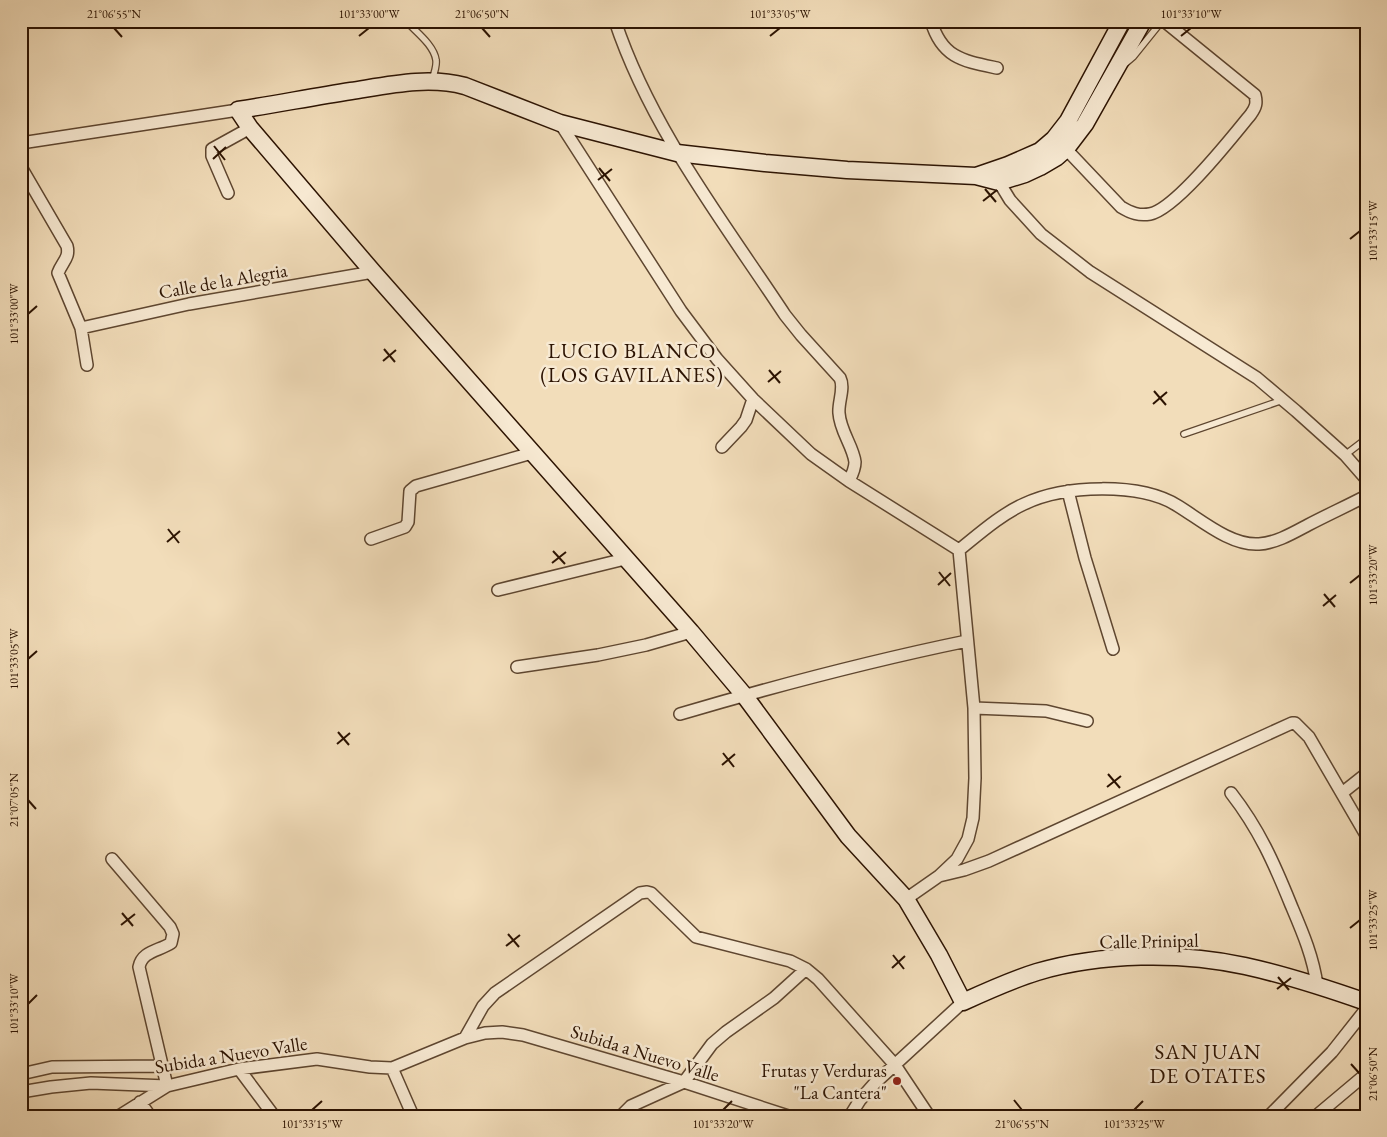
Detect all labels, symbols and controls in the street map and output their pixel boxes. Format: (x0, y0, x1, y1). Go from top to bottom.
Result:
text: 21°06'55"N (87, 6, 141, 22)
text: 101°33'00"W (338, 6, 401, 22)
text: 21°06'50"N (455, 6, 509, 22)
text: 101°33'05"W (749, 6, 812, 22)
text: 101°33'10"W (1160, 6, 1223, 22)
text: 101°33'15"W (1365, 199, 1381, 262)
street label: Calle de la Alegria (157, 257, 290, 305)
text: 101°33'00"W (6, 282, 22, 345)
district label: LUCIO BLANCO (LOS GAVILANES) (540, 337, 724, 388)
text: 101°33'20"W (1365, 543, 1381, 606)
text: 101°33'05"W (6, 627, 22, 690)
text: 21°07'05"N (6, 773, 22, 827)
text: 101°33'25"W (1365, 888, 1381, 951)
street label: Calle Prinipal (1099, 928, 1199, 954)
text: 101°33'10"W (6, 972, 22, 1035)
street label: Subida a Nuevo Valle (568, 1019, 722, 1087)
street label: Subida a Nuevo Valle (153, 1031, 309, 1079)
district label: SAN JUAN DE OTATES (1150, 1038, 1266, 1089)
text: 21°06'50"N (1365, 1047, 1381, 1101)
place label: Frutas y Verduras "La Cantera" (761, 1058, 887, 1105)
marker: Frutas y Verduras "La Cantera" (891, 1075, 903, 1087)
text: 101°33'15"W (281, 1116, 344, 1132)
text: 101°33'20"W (692, 1116, 755, 1132)
text: 21°06'55"N (995, 1116, 1049, 1132)
text: 101°33'25"W (1103, 1116, 1166, 1132)

